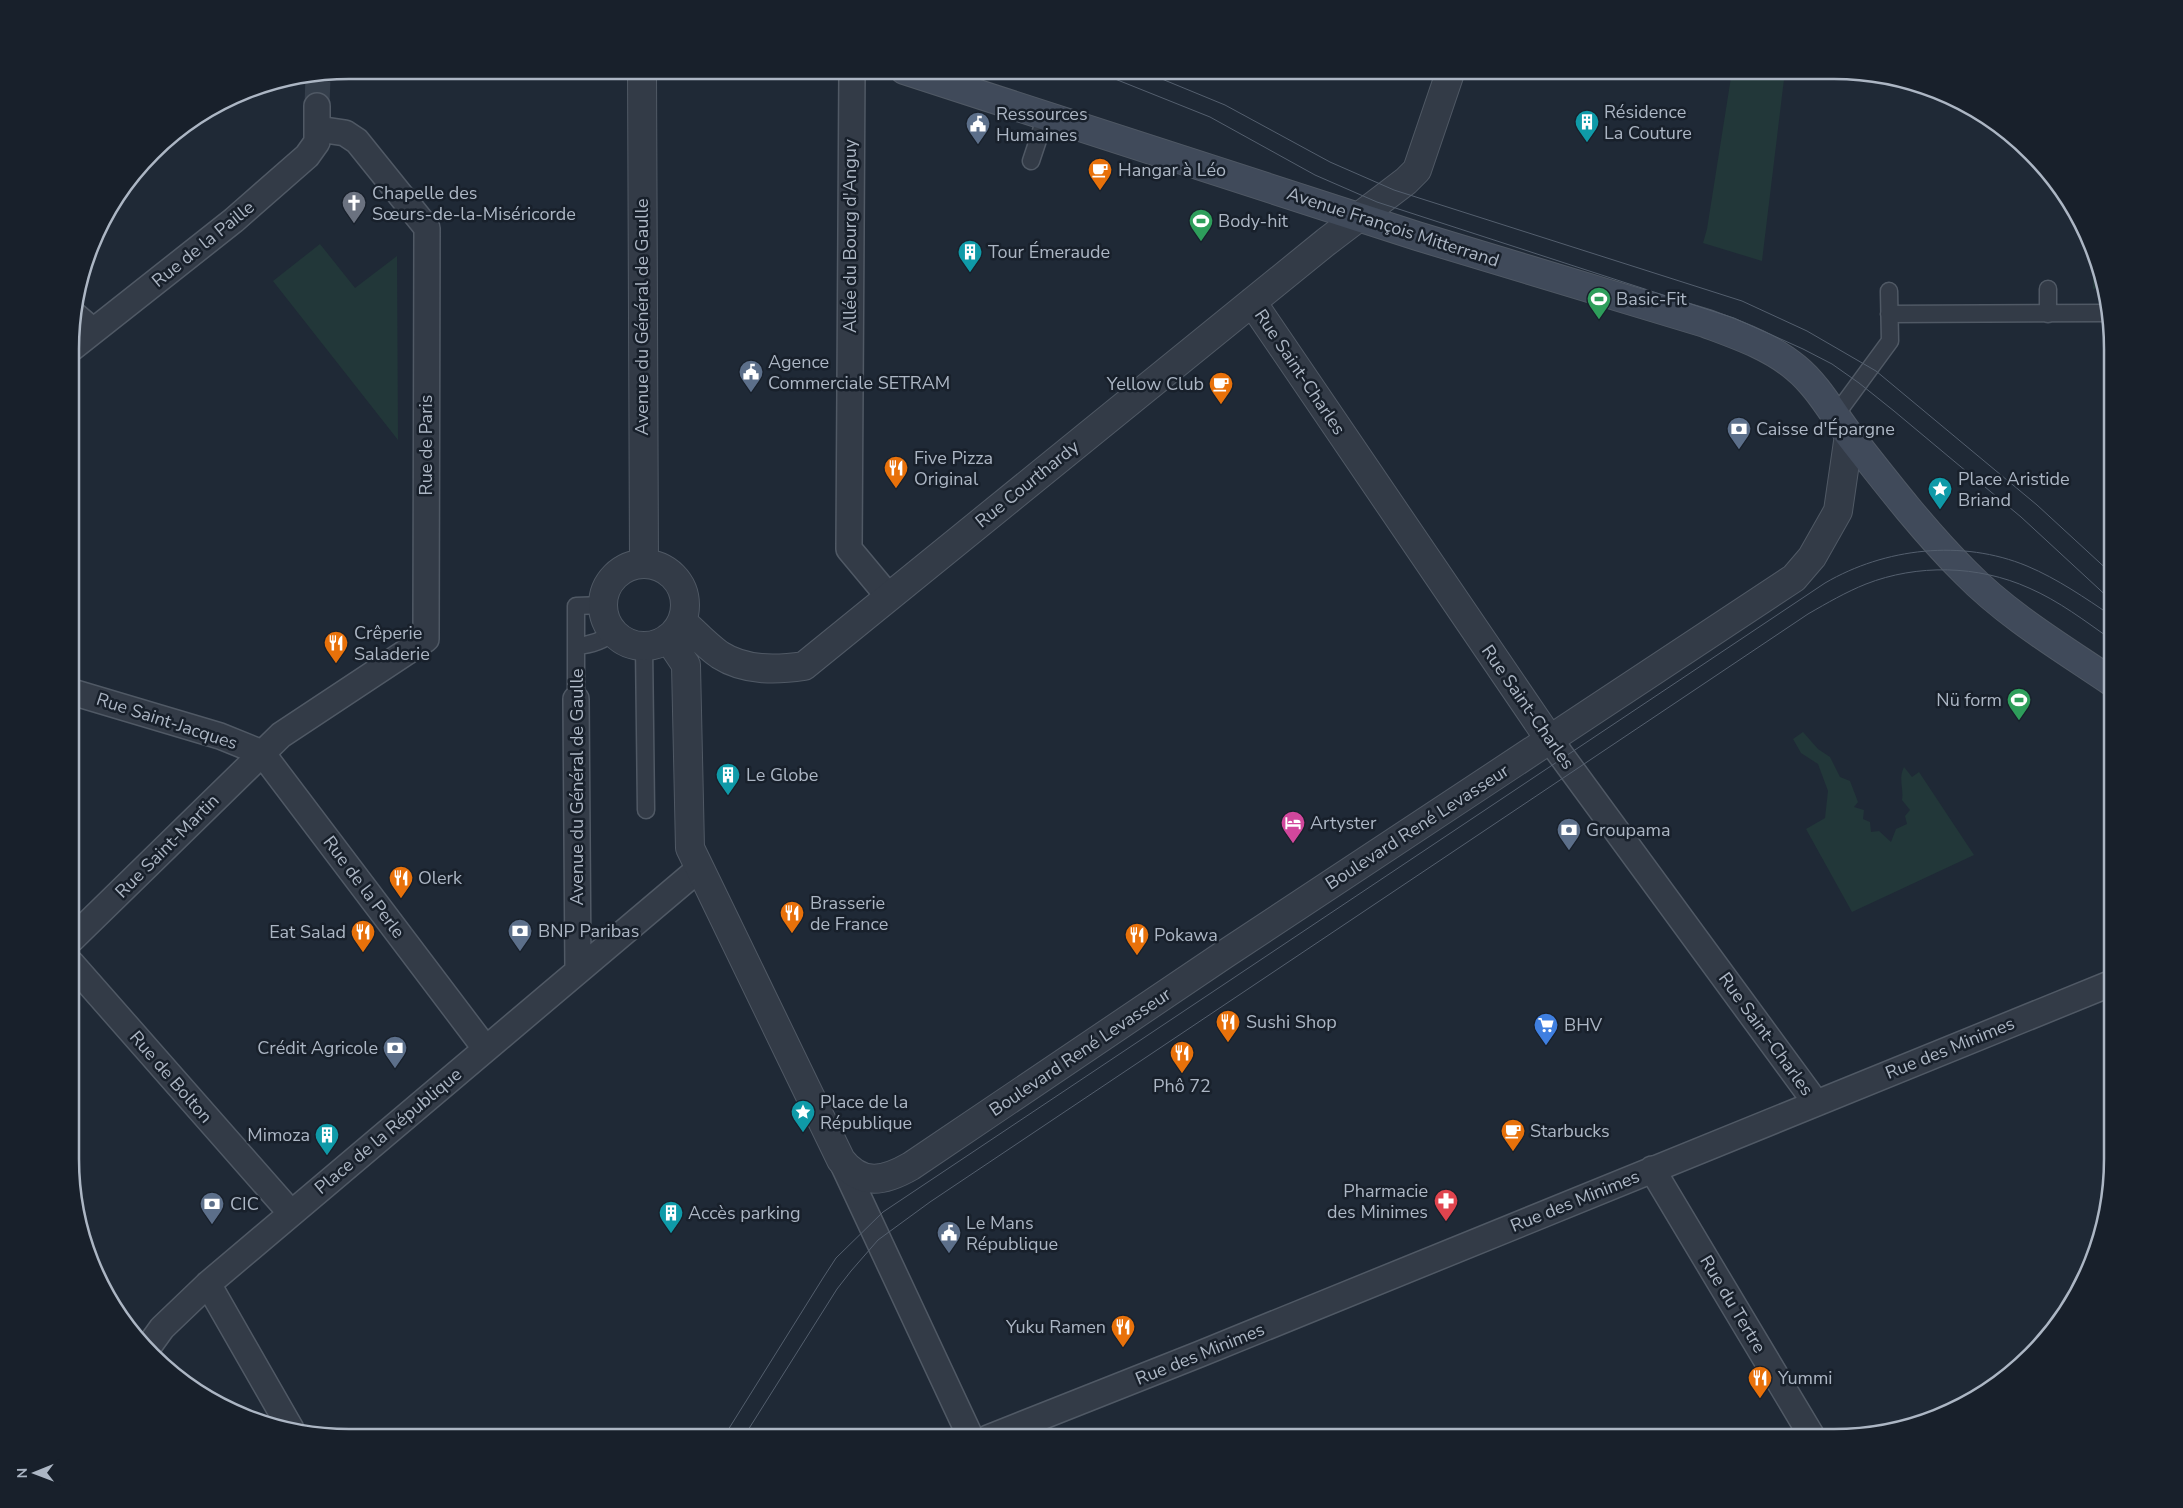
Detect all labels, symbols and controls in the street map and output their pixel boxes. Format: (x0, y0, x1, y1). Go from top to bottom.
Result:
place label: Résidence La Couture (1604, 100, 1692, 145)
place label: Ressources Humaines (996, 102, 1088, 147)
building icon: Résidence La Couture (1574, 109, 1600, 143)
public building icon: Ressources Humaines (965, 111, 991, 145)
street label: Allée du Bourg d'Anguy (838, 138, 862, 333)
cafe icon: Hangar à Léo (1087, 157, 1113, 191)
place label: Hangar à Léo (1118, 158, 1226, 182)
place label: Chapelle des Sœurs-de-la-Miséricorde (372, 181, 576, 226)
street label: Avenue François Mitterrand (1284, 181, 1502, 273)
church icon: Chapelle des Sœurs-de-la-Miséricorde (341, 190, 367, 224)
street label: Rue de la Paille (147, 195, 259, 293)
street label: Avenue du Général de Gaulle (630, 199, 654, 435)
sports icon: Body-hit (1188, 208, 1214, 242)
place label: Body-hit (1218, 209, 1289, 233)
building icon: Tour Émeraude (957, 239, 983, 273)
place label: Tour Émeraude (988, 240, 1110, 264)
sports icon: Basic-Fit (1586, 286, 1612, 320)
place label: Basic-Fit (1616, 287, 1687, 311)
street label: Rue Saint-Charles (1249, 304, 1351, 440)
place label: Agence Commerciale SETRAM (768, 350, 950, 395)
public building icon: Agence Commerciale SETRAM (738, 359, 764, 393)
cafe icon: Yellow Club (1208, 371, 1234, 405)
place label: Yellow Club (1106, 372, 1204, 396)
street label: Rue de Paris (414, 395, 438, 495)
bank icon: Caisse d'Épargne (1726, 416, 1752, 450)
place label: Caisse d'Épargne (1756, 417, 1895, 441)
street label: Rue Courthardy (970, 434, 1084, 533)
place label: Five Pizza Original (914, 446, 993, 491)
restaurant icon: Five Pizza Original (883, 455, 909, 489)
place label: Place Aristide Briand (1958, 467, 2069, 512)
place icon: Place Aristide Briand (1927, 476, 1953, 510)
place label: Crêperie Saladerie (354, 621, 430, 666)
restaurant icon: Crêperie Saladerie (323, 630, 349, 664)
street label: Rue Saint-Charles (1476, 640, 1580, 774)
street label: Avenue du Général de Gaulle (565, 669, 589, 905)
street label: Rue Saint-Jacques (93, 687, 241, 755)
sports icon: Nü form (2006, 687, 2032, 721)
place label: Nü form (1936, 688, 2002, 712)
street label: Boulevard René Levasseur (1321, 758, 1514, 895)
building icon: Le Globe (715, 762, 741, 796)
place label: Le Globe (746, 763, 818, 787)
street label: Rue Saint-Martin (110, 789, 224, 903)
hotel icon: Artyster (1280, 810, 1306, 844)
place label: Artyster (1310, 811, 1377, 835)
bank icon: Groupama (1556, 817, 1582, 851)
place label: Groupama (1586, 818, 1670, 842)
street label: Rue de la Perle (318, 831, 410, 943)
restaurant icon: Olerk (388, 865, 414, 899)
place label: Olerk (418, 866, 463, 890)
place label: Brasserie de France (810, 891, 888, 936)
restaurant icon: Brasserie de France (779, 900, 805, 934)
bank icon: BNP Paribas (507, 918, 533, 952)
restaurant icon: Eat Salad (350, 919, 376, 953)
place label: BNP Paribas (538, 919, 639, 943)
place label: Eat Salad (269, 920, 346, 944)
restaurant icon: Pokawa (1124, 922, 1150, 956)
place label: Pokawa (1154, 923, 1218, 947)
street label: Rue Saint-Charles (1713, 968, 1819, 1100)
street label: Boulevard René Levasseur (985, 982, 1176, 1122)
restaurant icon: Sushi Shop (1215, 1009, 1241, 1043)
place label: Sushi Shop (1246, 1010, 1337, 1034)
street label: Rue des Minimes (1882, 1011, 2018, 1085)
supermarket icon: BHV (1533, 1012, 1559, 1046)
place label: BHV (1564, 1013, 1603, 1037)
street label: Rue de Bolton (124, 1026, 218, 1128)
bank icon: Crédit Agricole (382, 1035, 408, 1069)
place label: Crédit Agricole (257, 1036, 378, 1060)
restaurant icon: Phô 72 (1169, 1040, 1195, 1074)
street label: Place de la République (309, 1062, 467, 1200)
place label: Phô 72 (1153, 1074, 1211, 1098)
place label: Place de la République (820, 1090, 912, 1135)
place icon: Place de la République (790, 1099, 816, 1133)
cafe icon: Starbucks (1500, 1118, 1526, 1152)
place label: Starbucks (1530, 1119, 1610, 1143)
building icon: Mimoza (314, 1122, 340, 1156)
place label: Mimoza (247, 1123, 310, 1147)
street label: Rue des Minimes (1507, 1164, 1643, 1238)
place label: Pharmacie des Minimes (1327, 1179, 1428, 1224)
pharmacy icon: Pharmacie des Minimes (1433, 1188, 1459, 1222)
bank icon: CIC (199, 1191, 225, 1225)
place label: CIC (230, 1192, 259, 1216)
building icon: Accès parking (658, 1200, 684, 1234)
place label: Accès parking (688, 1201, 801, 1225)
place label: Le Mans République (966, 1211, 1058, 1256)
public building icon: Le Mans République (936, 1220, 962, 1254)
street label: Rue du Tertre (1694, 1251, 1772, 1357)
restaurant icon: Yuku Ramen (1110, 1314, 1136, 1348)
place label: Yuku Ramen (1005, 1315, 1106, 1339)
street label: Rue des Minimes (1132, 1317, 1268, 1391)
restaurant icon: Yummi (1747, 1365, 1773, 1399)
place label: Yummi (1777, 1366, 1833, 1390)
north arrow (10, 1448, 60, 1498)
text: N (13, 1468, 32, 1479)

